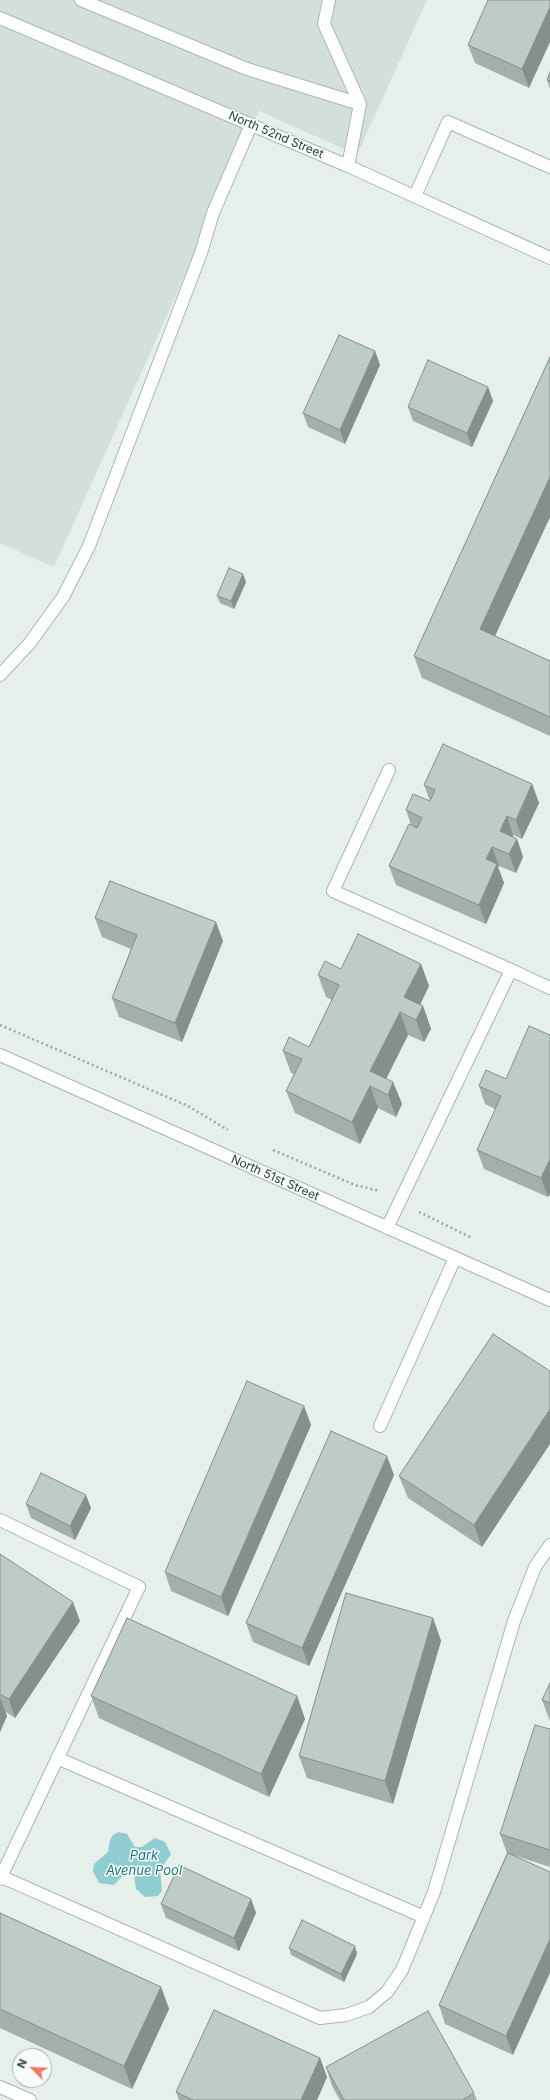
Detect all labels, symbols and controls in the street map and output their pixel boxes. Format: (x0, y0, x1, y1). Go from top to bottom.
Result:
street label: North 52nd Street (226, 109, 326, 161)
street label: North 51st Street (229, 1152, 321, 1204)
water label: Park Avenue Pool (106, 1848, 182, 1879)
north arrow (12, 2048, 52, 2088)
text: N (14, 2057, 30, 2070)

